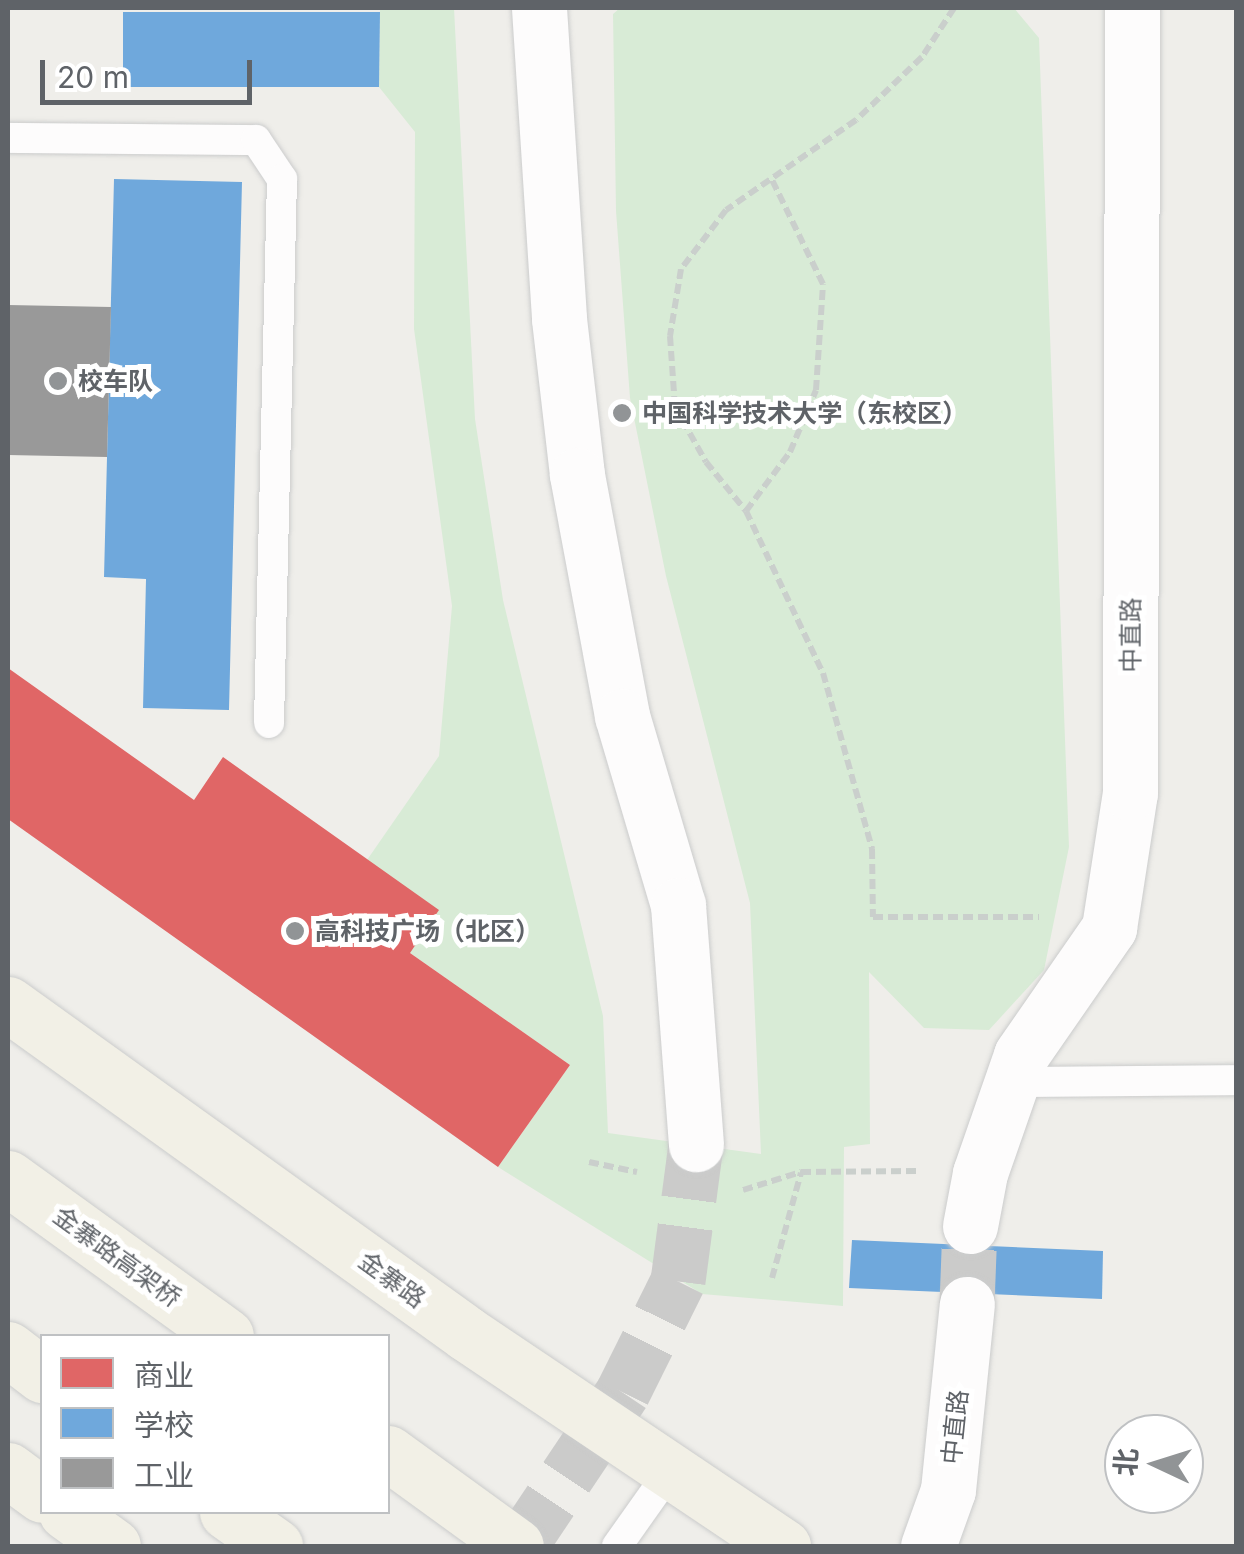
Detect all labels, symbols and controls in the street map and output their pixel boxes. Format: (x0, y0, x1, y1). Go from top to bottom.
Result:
scale bar (45, 40, 258, 102)
text: 20 m (57, 59, 129, 95)
place label: 校车队 (78, 366, 153, 396)
marker: 校车队 (47, 370, 69, 392)
place label: 中国科学技术大学（东校区） (642, 398, 967, 428)
marker: 中国科学技术大学（东校区） (611, 402, 633, 424)
street label: 中直路 (1116, 598, 1146, 672)
place label: 高科技广场（北区） (315, 916, 540, 946)
marker: 高科技广场（北区） (284, 920, 306, 942)
street label: 金寨路高架桥 (48, 1201, 186, 1313)
street label: 金寨路 (353, 1246, 431, 1314)
legend (40, 1334, 390, 1514)
text: 商业 (134, 1357, 194, 1393)
street label: 中直路 (936, 1388, 974, 1466)
text: 学校 (134, 1407, 194, 1443)
north arrow (1104, 1414, 1204, 1514)
text: 北 (1108, 1447, 1144, 1477)
text: 工业 (134, 1457, 194, 1493)

